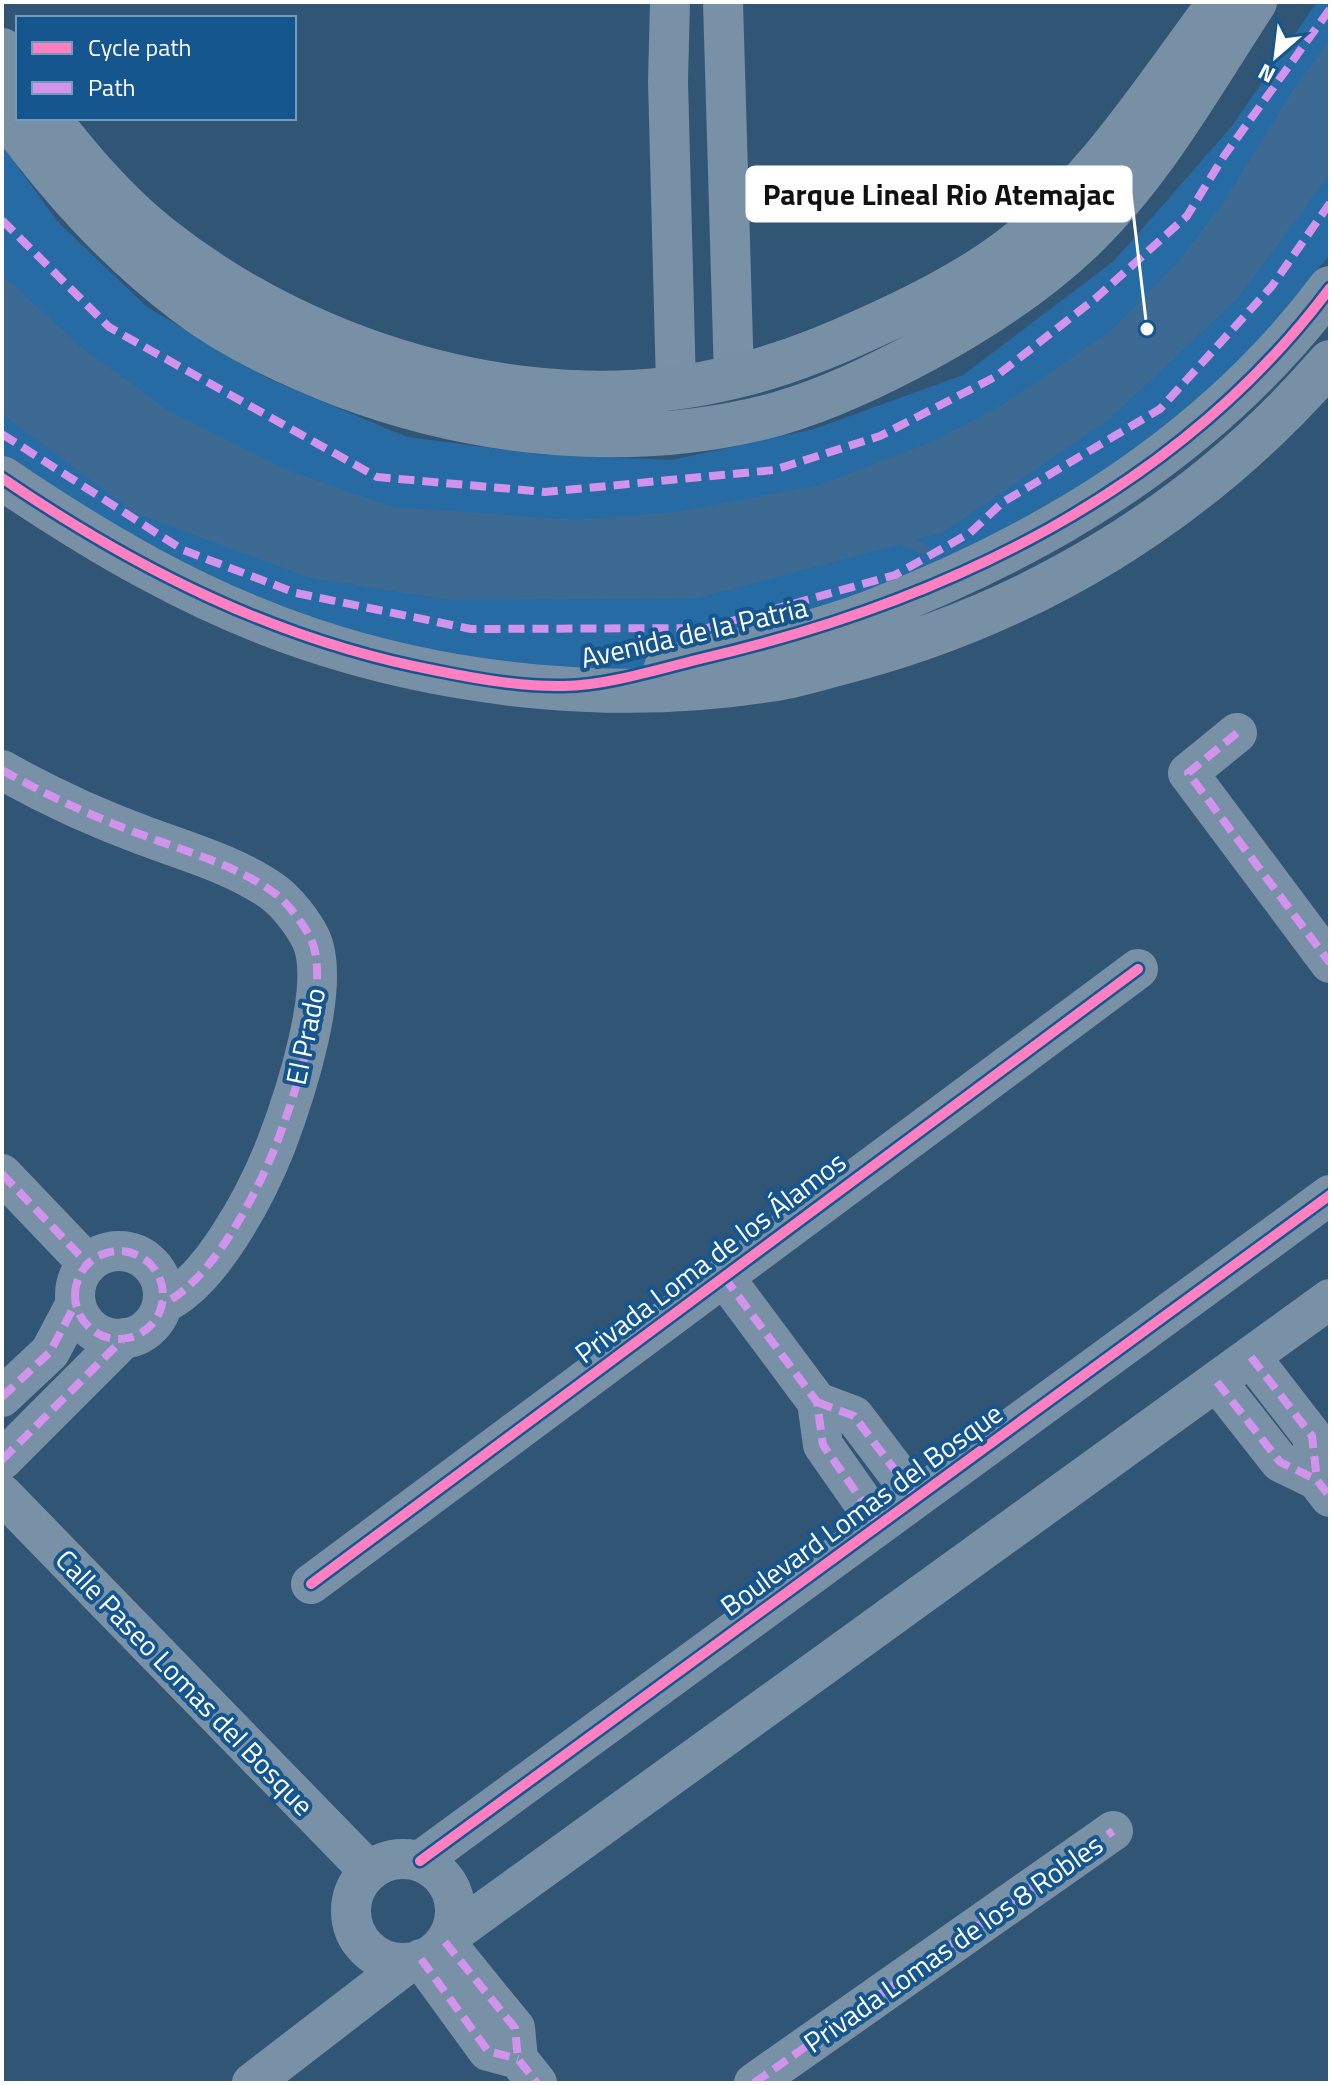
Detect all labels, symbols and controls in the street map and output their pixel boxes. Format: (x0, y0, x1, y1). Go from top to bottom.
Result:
legend (16, 16, 296, 120)
north arrow (1236, 16, 1316, 96)
text: Cycle path (88, 29, 191, 65)
text: N (1252, 55, 1281, 92)
text: Path (88, 69, 135, 105)
callout: Parque Lineal Rio Atemajac (747, 167, 1131, 221)
text: Parque Lineal Rio Atemajac (763, 171, 1115, 217)
street label: Avenida de la Patria (576, 585, 812, 679)
street label: El Prado (274, 984, 336, 1088)
street label: Privada Loma de los Álamos (565, 1140, 855, 1374)
street label: Boulevard Lomas del Bosque (711, 1392, 1011, 1626)
street label: Calle Paseo Lomas del Bosque (46, 1539, 324, 1825)
street label: Privada Lomas de los 8 Robles (794, 1823, 1112, 2063)

